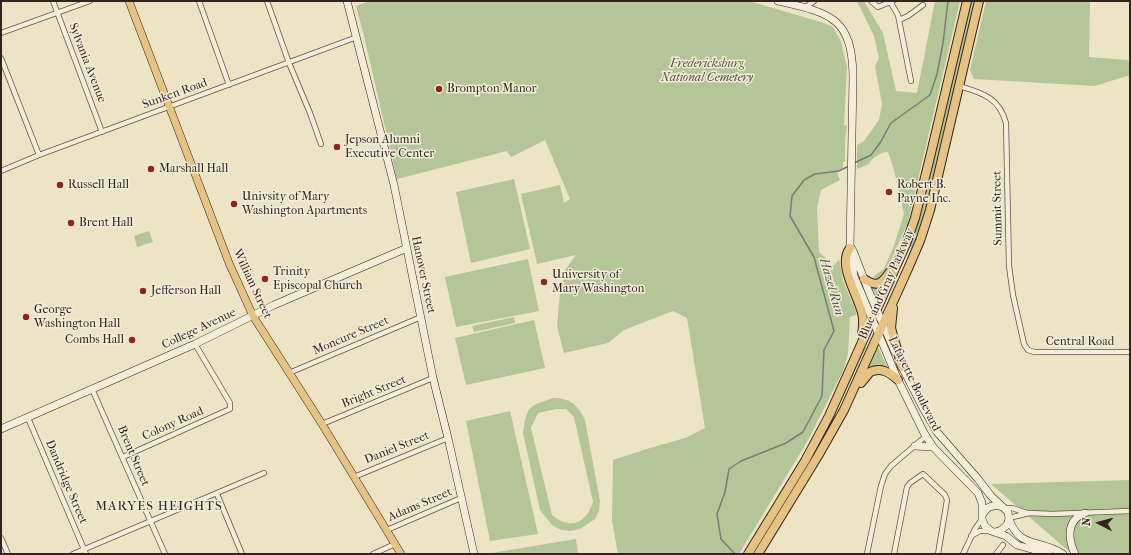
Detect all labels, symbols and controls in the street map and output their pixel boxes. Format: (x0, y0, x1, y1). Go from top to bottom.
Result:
street label: Sylvania Avenue (65, 21, 109, 105)
park label: Fredericksburg National Cemetery (661, 57, 753, 85)
street label: Sunken Road (141, 76, 209, 112)
place label: Brompton Manor (447, 82, 537, 96)
marker: Brompton Manor (434, 84, 444, 94)
place label: Jepson Alumni Executive Center (345, 133, 434, 161)
marker: Jepson Alumni Executive Center (332, 142, 342, 152)
place label: Marshall Hall (159, 162, 228, 176)
marker: Marshall Hall (146, 164, 156, 174)
street label: Summit Street (990, 170, 1006, 246)
place label: Russell Hall (68, 178, 129, 192)
place label: Robert B. Payne Inc. (897, 178, 950, 206)
marker: Russell Hall (55, 180, 65, 190)
marker: Robert B. Payne Inc. (884, 187, 894, 197)
place label: Univsity of Mary Washington Apartments (242, 190, 367, 218)
marker: Univsity of Mary Washington Apartments (229, 199, 239, 209)
place label: Brent Hall (79, 216, 133, 230)
marker: Brent Hall (66, 218, 76, 228)
street label: Blue and Gray Parkway (856, 226, 918, 342)
street label: Hanover Street (408, 235, 438, 315)
street label: William Street (230, 247, 274, 321)
water label: Hazel Run (815, 257, 847, 317)
place label: Trinity Episcopal Church (273, 265, 363, 293)
place label: University of Mary Washington (552, 268, 645, 296)
marker: Trinity Episcopal Church (260, 274, 270, 284)
marker: University of Mary Washington (539, 277, 549, 287)
place label: Jefferson Hall (151, 284, 221, 298)
marker: Jefferson Hall (138, 286, 148, 296)
place label: George Washington Hall (34, 303, 120, 331)
street label: College Avenue (160, 306, 238, 352)
marker: George Washington Hall (21, 312, 31, 322)
street label: Moncure Street (311, 314, 391, 358)
place label: Combs Hall (65, 333, 124, 347)
street label: Lafayette Boulevard (885, 334, 943, 434)
marker: Combs Hall (127, 335, 137, 345)
street label: Central Road (1046, 335, 1114, 349)
street label: Bright Street (340, 373, 408, 411)
street label: Colony Road (140, 404, 206, 444)
street label: Brent Street (114, 424, 152, 488)
street label: Daniel Street (363, 428, 431, 468)
street label: Dandridge Street (42, 438, 90, 526)
street label: Adams Street (386, 485, 454, 525)
district label: MARYES HEIGHTS (95, 499, 223, 515)
north arrow (1079, 503, 1119, 543)
text: N (1080, 517, 1093, 527)

